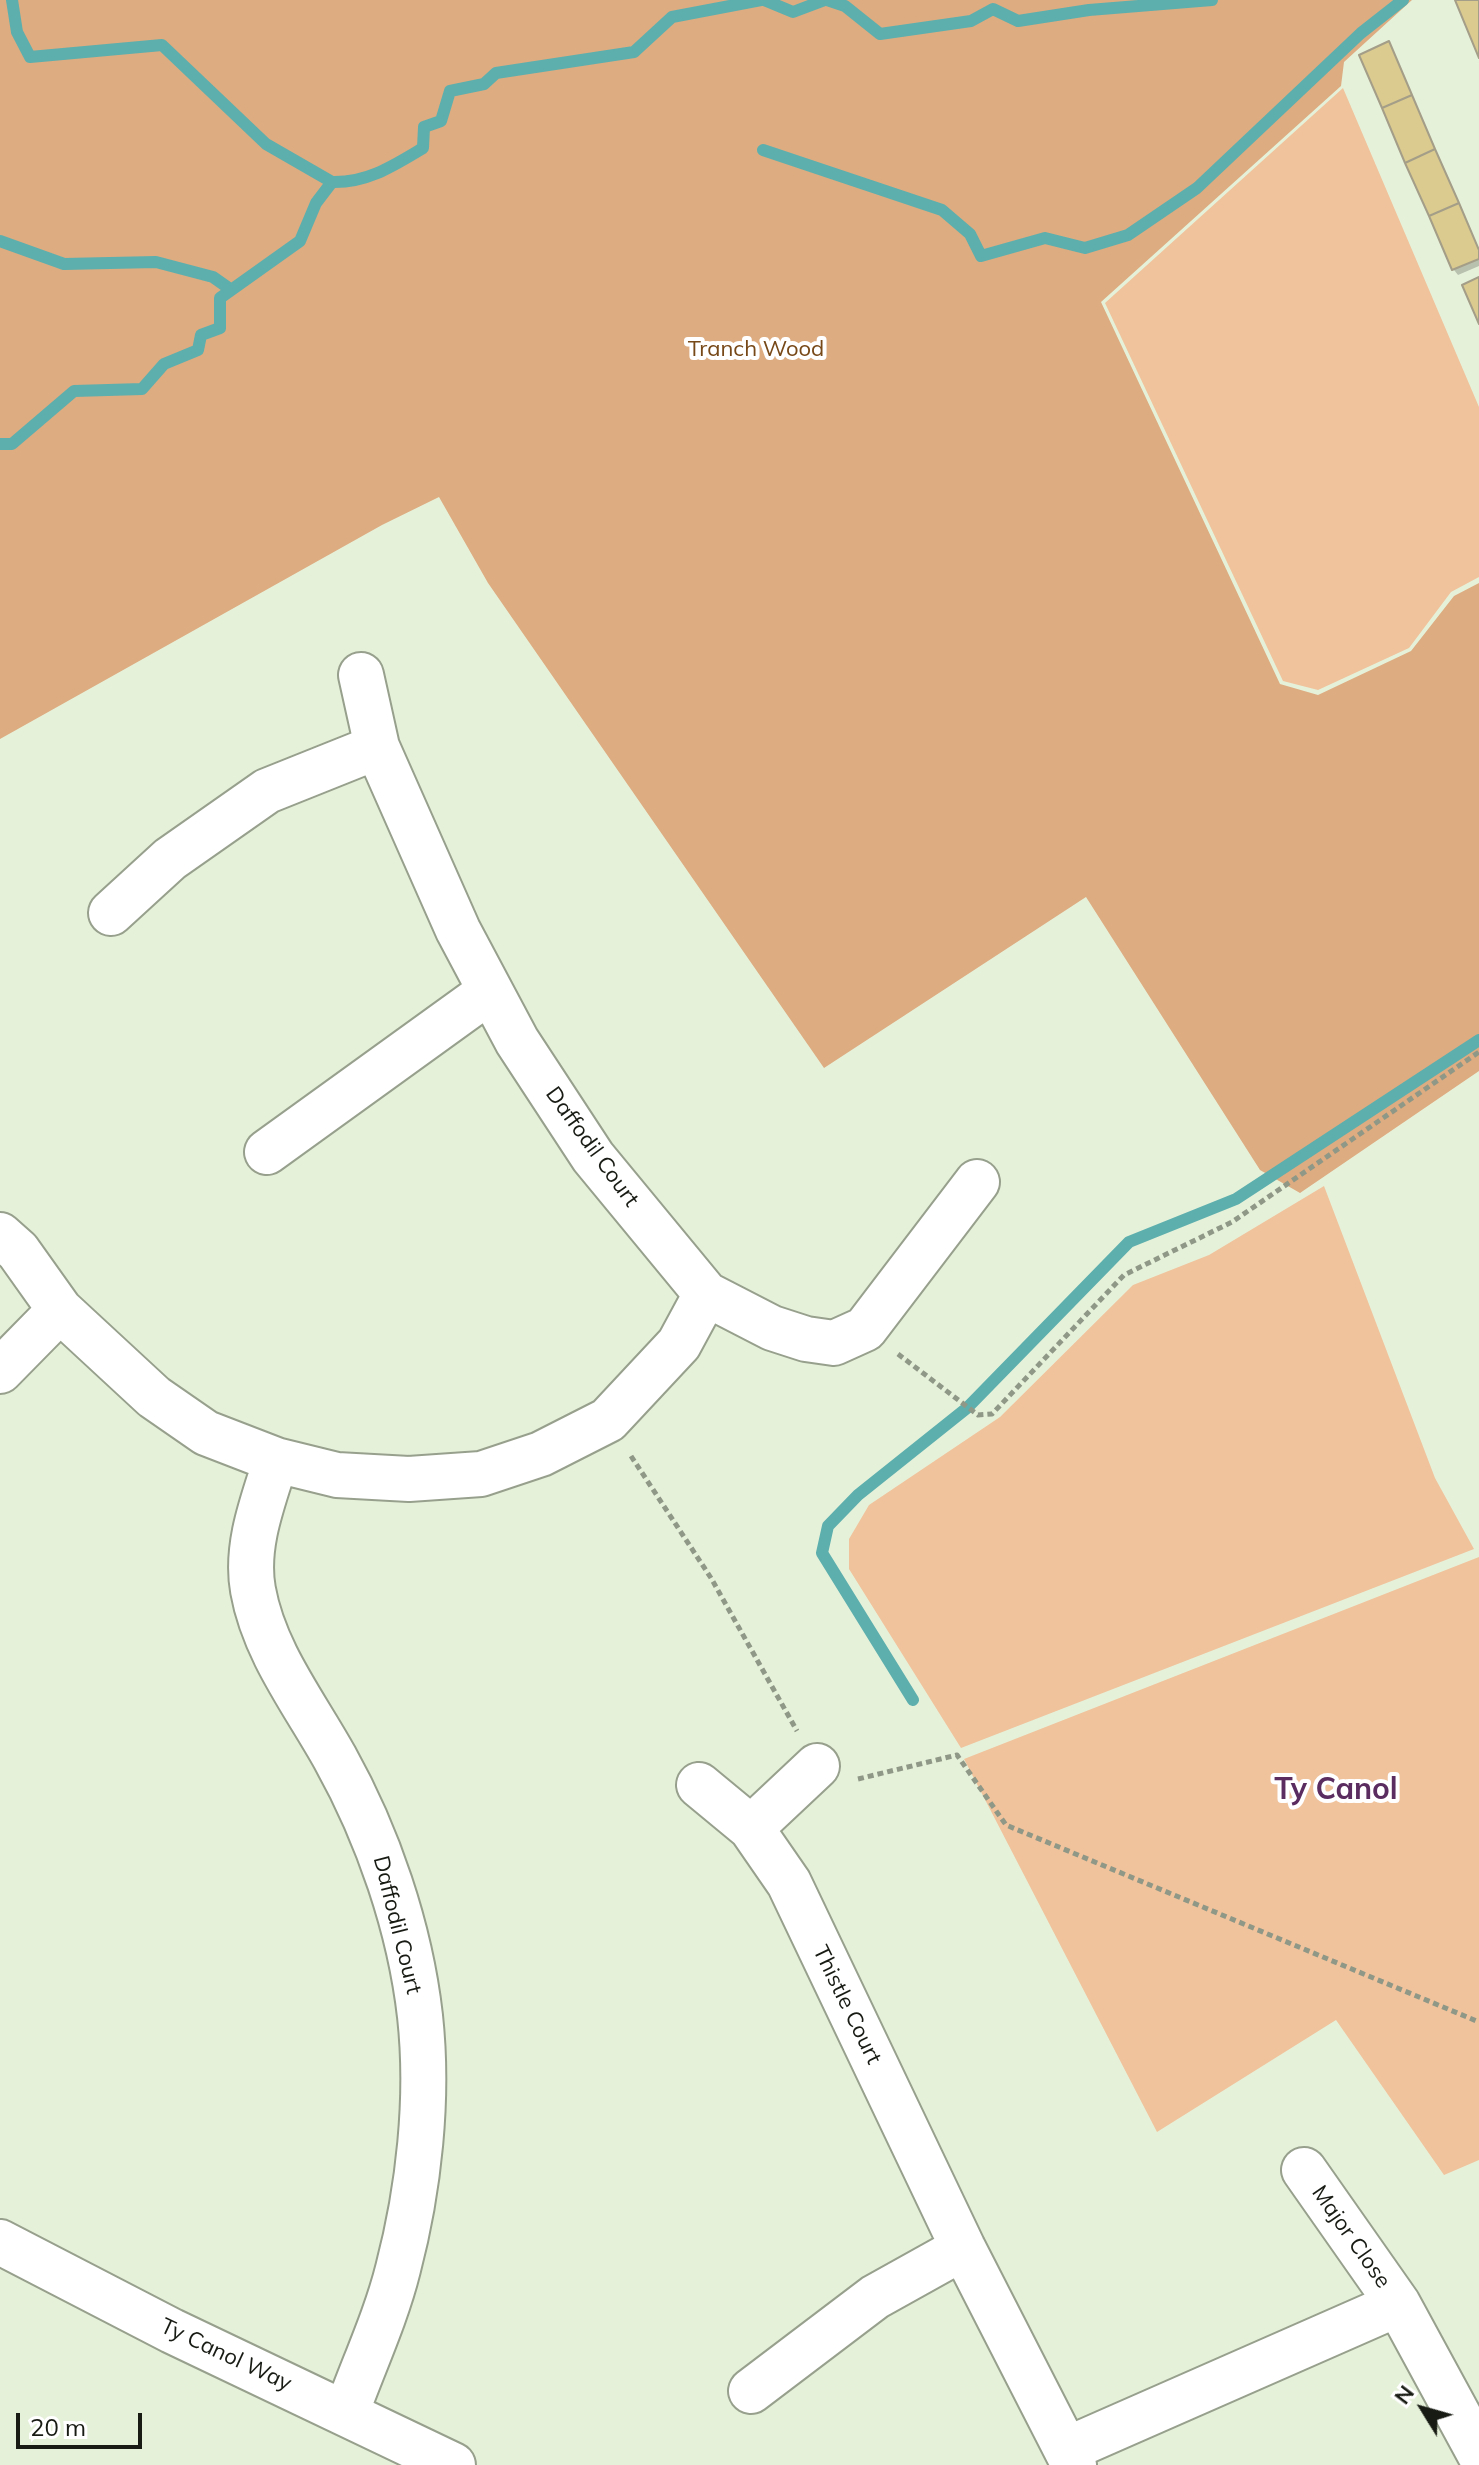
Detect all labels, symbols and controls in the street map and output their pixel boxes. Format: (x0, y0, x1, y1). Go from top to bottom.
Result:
park label: Tranch Wood (688, 336, 824, 362)
street label: Daffodil Court (540, 1082, 644, 1212)
district label: Ty Canol (1274, 1772, 1398, 1808)
street label: Daffodil Court (367, 1853, 427, 1997)
street label: Thistle Court (807, 1941, 887, 2069)
street label: Major Close (1306, 2181, 1396, 2293)
street label: Ty Canol Way (156, 2313, 296, 2397)
north arrow (1383, 2369, 1463, 2449)
text: N (1388, 2379, 1420, 2410)
scale bar (20, 2397, 146, 2447)
text: 20 m (30, 2412, 86, 2442)

